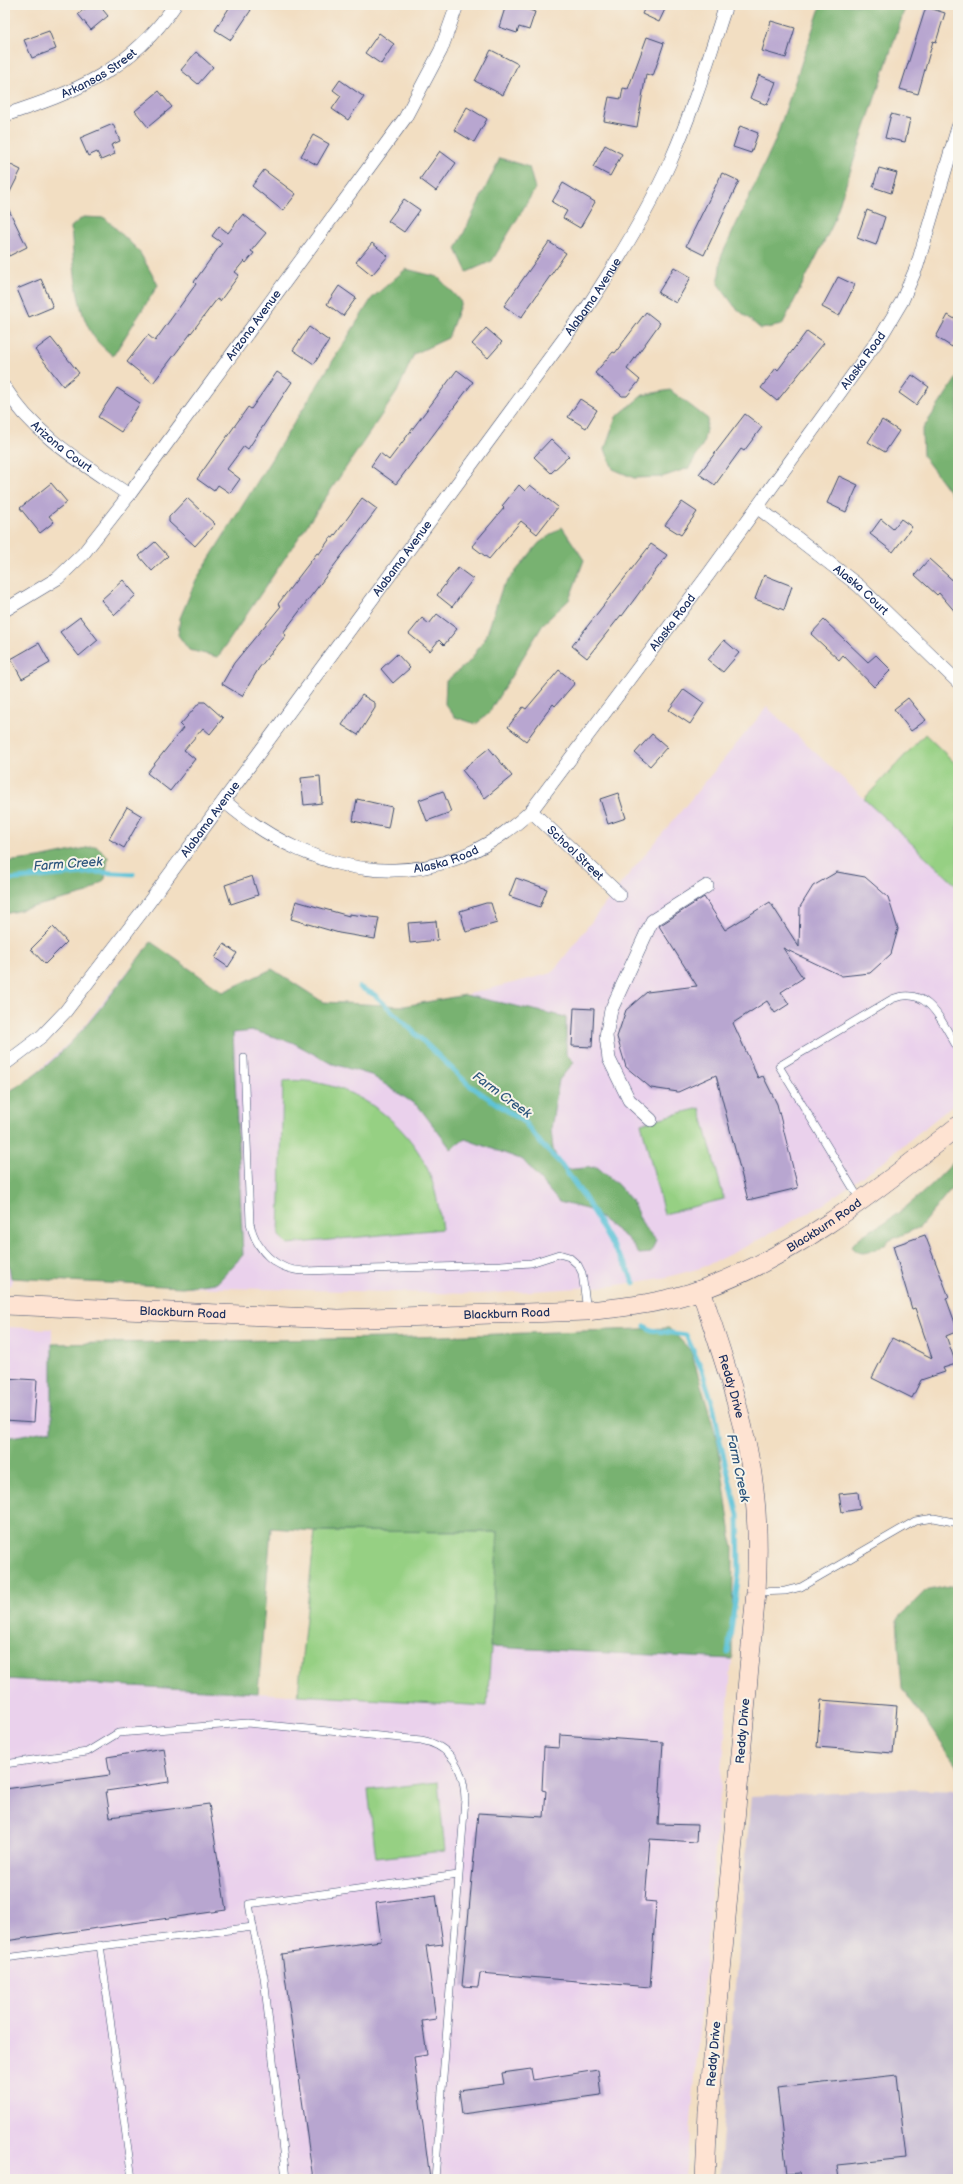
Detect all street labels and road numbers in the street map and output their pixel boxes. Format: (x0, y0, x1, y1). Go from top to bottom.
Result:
street label: Arkansas Street (59, 45, 140, 102)
street label: Alabama Avenue (561, 255, 625, 338)
street label: Arizona Avenue (223, 287, 284, 363)
street label: Alaska Road (837, 329, 889, 392)
street label: Arizona Court (28, 418, 95, 475)
street label: Alabama Avenue (369, 517, 435, 599)
street label: Alaska Court (830, 562, 892, 618)
street label: Alaska Road (646, 591, 699, 654)
street label: Alabama Avenue (177, 778, 243, 860)
street label: School Street (544, 822, 607, 883)
street label: Alaska Road (413, 842, 481, 876)
street label: Blackburn Road (784, 1195, 865, 1255)
street label: Blackburn Road (139, 1303, 227, 1322)
street label: Blackburn Road (463, 1305, 550, 1322)
street label: Reddy Drive (715, 1353, 748, 1420)
street label: Reddy Drive (733, 1698, 753, 1764)
street label: Reddy Drive (704, 2021, 724, 2087)

